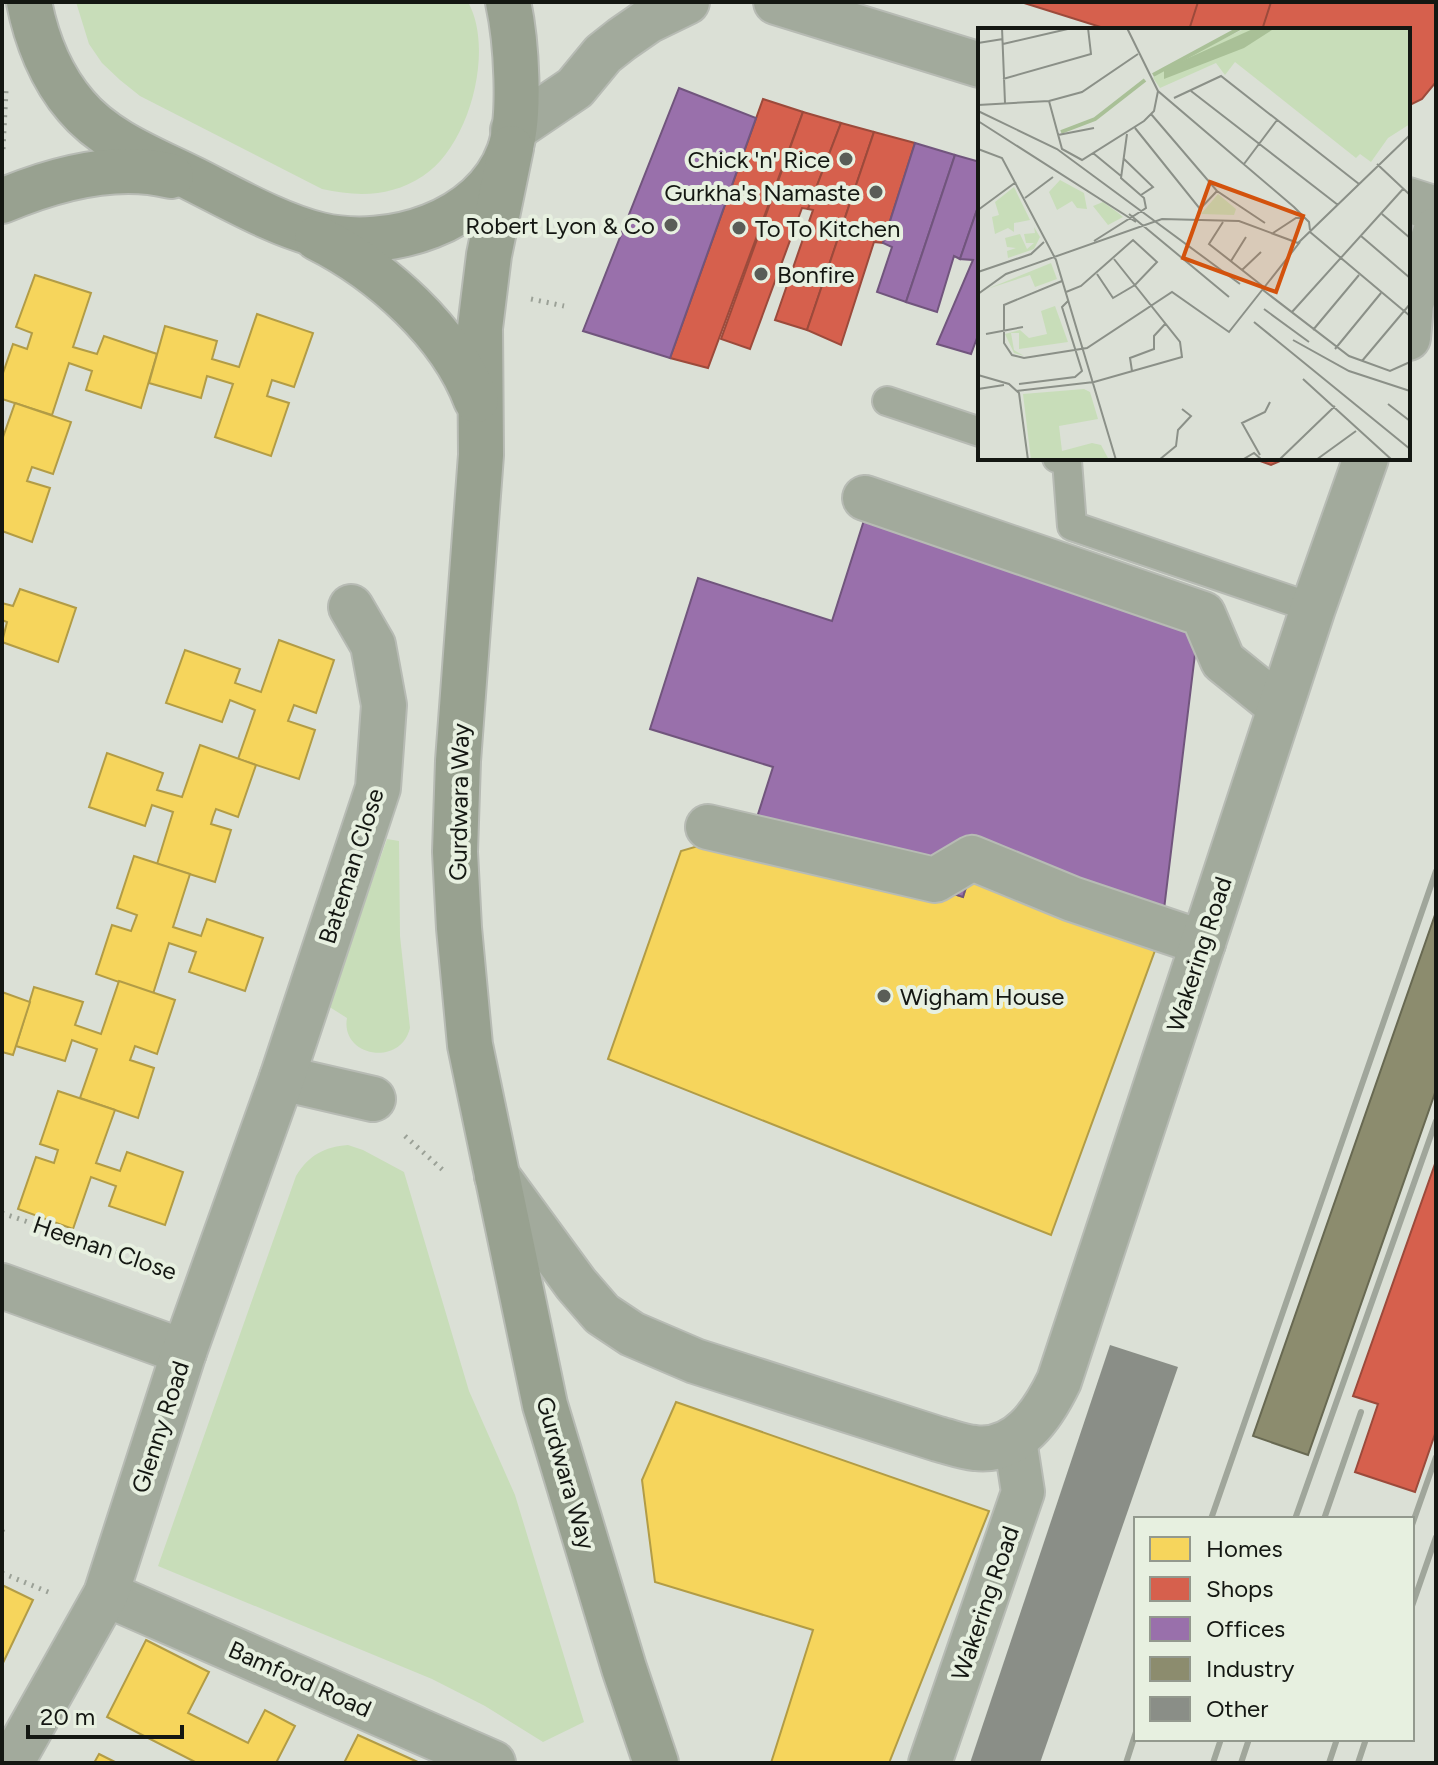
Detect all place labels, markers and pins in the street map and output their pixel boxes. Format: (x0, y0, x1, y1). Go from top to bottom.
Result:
place label: Chick 'n' Rice (688, 145, 830, 174)
marker: Chick 'n' Rice (837, 150, 855, 168)
place label: Gurkha's Namaste (664, 178, 860, 207)
marker: Gurkha's Namaste (867, 183, 885, 201)
place label: Robert Lyon & Co (465, 211, 655, 240)
place label: To To Kitchen (755, 214, 900, 243)
marker: Robert Lyon & Co (662, 216, 680, 234)
marker: To To Kitchen (730, 219, 748, 237)
place label: Bonfire (777, 260, 855, 289)
marker: Bonfire (752, 265, 770, 283)
place label: Wigham House (900, 982, 1064, 1011)
marker: Wigham House (875, 987, 893, 1005)

